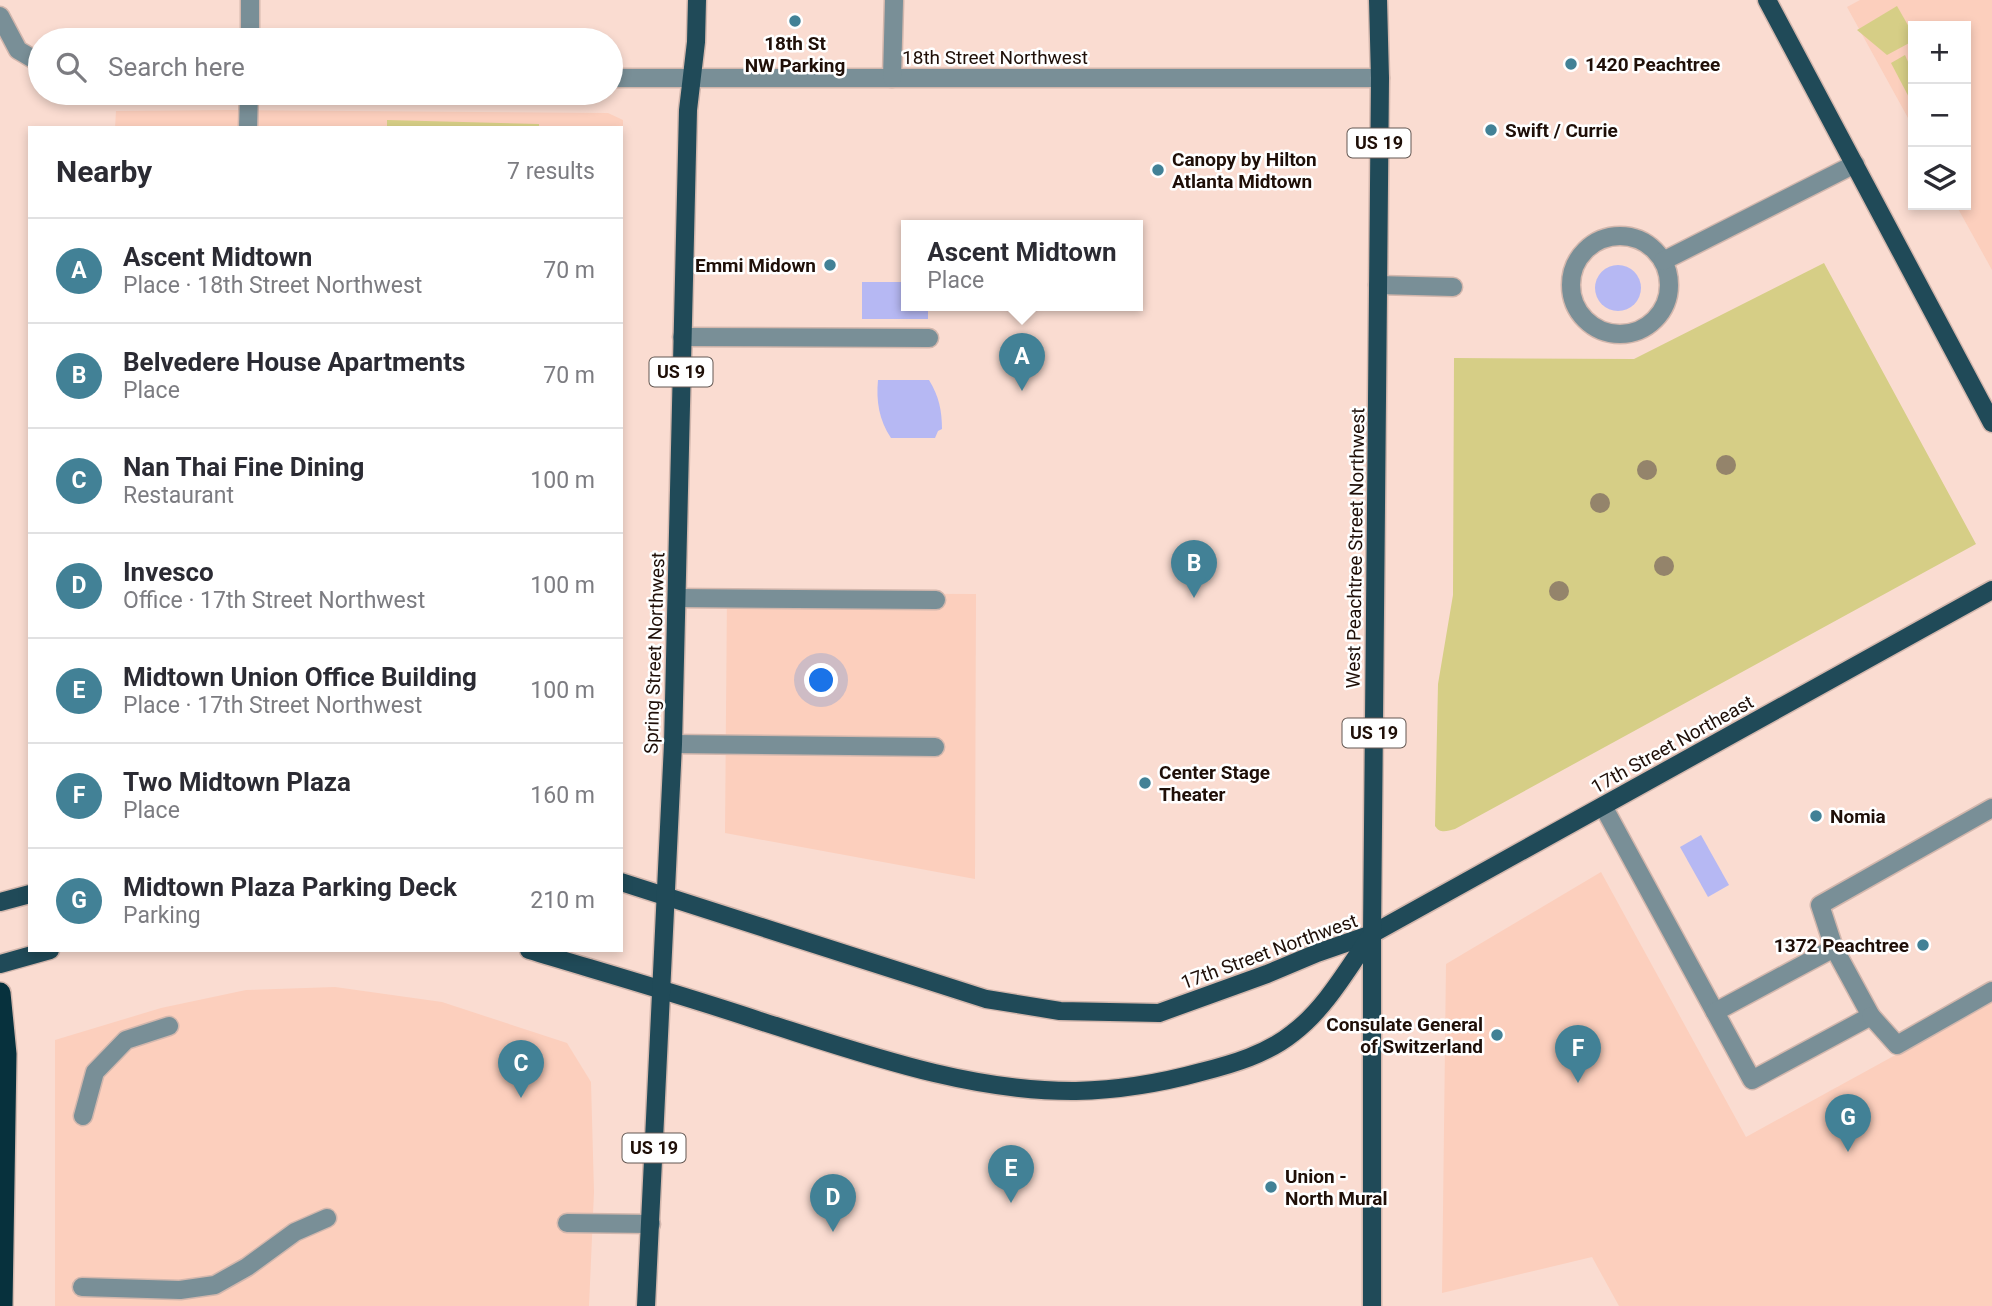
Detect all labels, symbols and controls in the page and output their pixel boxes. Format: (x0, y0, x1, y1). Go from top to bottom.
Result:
marker: 18th St NW Parking (787, 13, 803, 29)
map controls (1908, 21, 1971, 210)
button: + (1908, 21, 1971, 84)
search box (28, 28, 623, 105)
place label: 18th St NW Parking (745, 32, 845, 77)
street label: 18th Street Northwest (902, 46, 1088, 69)
icon: search (52, 48, 90, 86)
text: Search here (108, 52, 245, 82)
place label: 1420 Peachtree (1585, 53, 1720, 76)
marker: 1420 Peachtree (1563, 56, 1579, 72)
button: − (1908, 84, 1971, 147)
place label: Swift / Currie (1505, 119, 1618, 142)
marker: Swift / Currie (1483, 122, 1499, 138)
road number: US 19 (1348, 128, 1410, 158)
button: layers (1908, 147, 1971, 210)
place label: Canopy by Hilton Atlanta Midtown (1172, 148, 1317, 193)
text: Nearby (56, 154, 152, 189)
text: 7 results (507, 158, 595, 185)
marker: Canopy by Hilton Atlanta Midtown (1150, 162, 1166, 178)
popup (901, 220, 1143, 311)
text: Ascent Midtown (927, 237, 1117, 267)
text: Ascent Midtown (123, 242, 312, 272)
place label: Emmi Midown (695, 254, 816, 277)
text: A (71, 257, 87, 284)
text: 70 m (543, 257, 595, 284)
marker: Emmi Midown (822, 257, 838, 273)
text: Place (927, 267, 984, 294)
text: Place · 18th Street Northwest (123, 272, 422, 299)
pin: A (999, 333, 1045, 391)
text: Belvedere House Apartments (123, 347, 465, 377)
road number: US 19 (650, 358, 712, 386)
text: B (72, 362, 86, 389)
text: 70 m (543, 362, 595, 389)
text: Place (123, 377, 180, 404)
street label: West Peachtree Street Northwest (1342, 408, 1369, 688)
text: Nan Thai Fine Dining (123, 452, 364, 482)
text: C (71, 467, 87, 494)
text: 100 m (530, 467, 595, 494)
text: Restaurant (123, 482, 234, 509)
pin: B (1171, 540, 1217, 598)
street label: Spring Street Northwest (639, 552, 670, 754)
text: Invesco (123, 557, 214, 587)
text: D (72, 572, 86, 599)
text: 100 m (530, 572, 595, 599)
text: Office · 17th Street Northwest (123, 587, 425, 614)
text: Midtown Union Office Building (123, 662, 477, 692)
your location (804, 663, 838, 697)
text: E (73, 677, 85, 704)
text: 100 m (530, 677, 595, 704)
street label: 17th Street Northeast (1587, 690, 1757, 799)
text: Place · 17th Street Northwest (123, 692, 422, 719)
road number: US 19 (1342, 718, 1406, 748)
place label: Center Stage Theater (1159, 761, 1270, 806)
text: Two Midtown Plaza (123, 767, 351, 797)
marker: Center Stage Theater (1137, 775, 1153, 791)
text: F (73, 782, 85, 809)
text: 160 m (530, 782, 595, 809)
text: Place (123, 797, 180, 824)
place label: Nomia (1830, 805, 1886, 828)
marker: Nomia (1808, 808, 1824, 824)
text: Midtown Plaza Parking Deck (123, 872, 457, 902)
text: G (71, 887, 87, 914)
text: 210 m (530, 887, 595, 914)
text: Parking (123, 902, 201, 929)
street label: 17th Street Northwest (1178, 909, 1360, 994)
place label: 1372 Peachtree (1774, 934, 1909, 957)
marker: 1372 Peachtree (1915, 937, 1931, 953)
place label: Consulate General of Switzerland (1326, 1013, 1483, 1058)
pin: F (1555, 1025, 1601, 1083)
marker: Consulate General of Switzerland (1489, 1027, 1505, 1043)
pin: C (498, 1040, 544, 1098)
pin: G (1825, 1094, 1871, 1152)
road number: US 19 (622, 1134, 686, 1162)
pin: E (988, 1145, 1034, 1203)
place label: Union - North Mural (1285, 1165, 1387, 1210)
pin: D (810, 1174, 856, 1232)
marker: Union - North Mural (1263, 1179, 1279, 1195)

